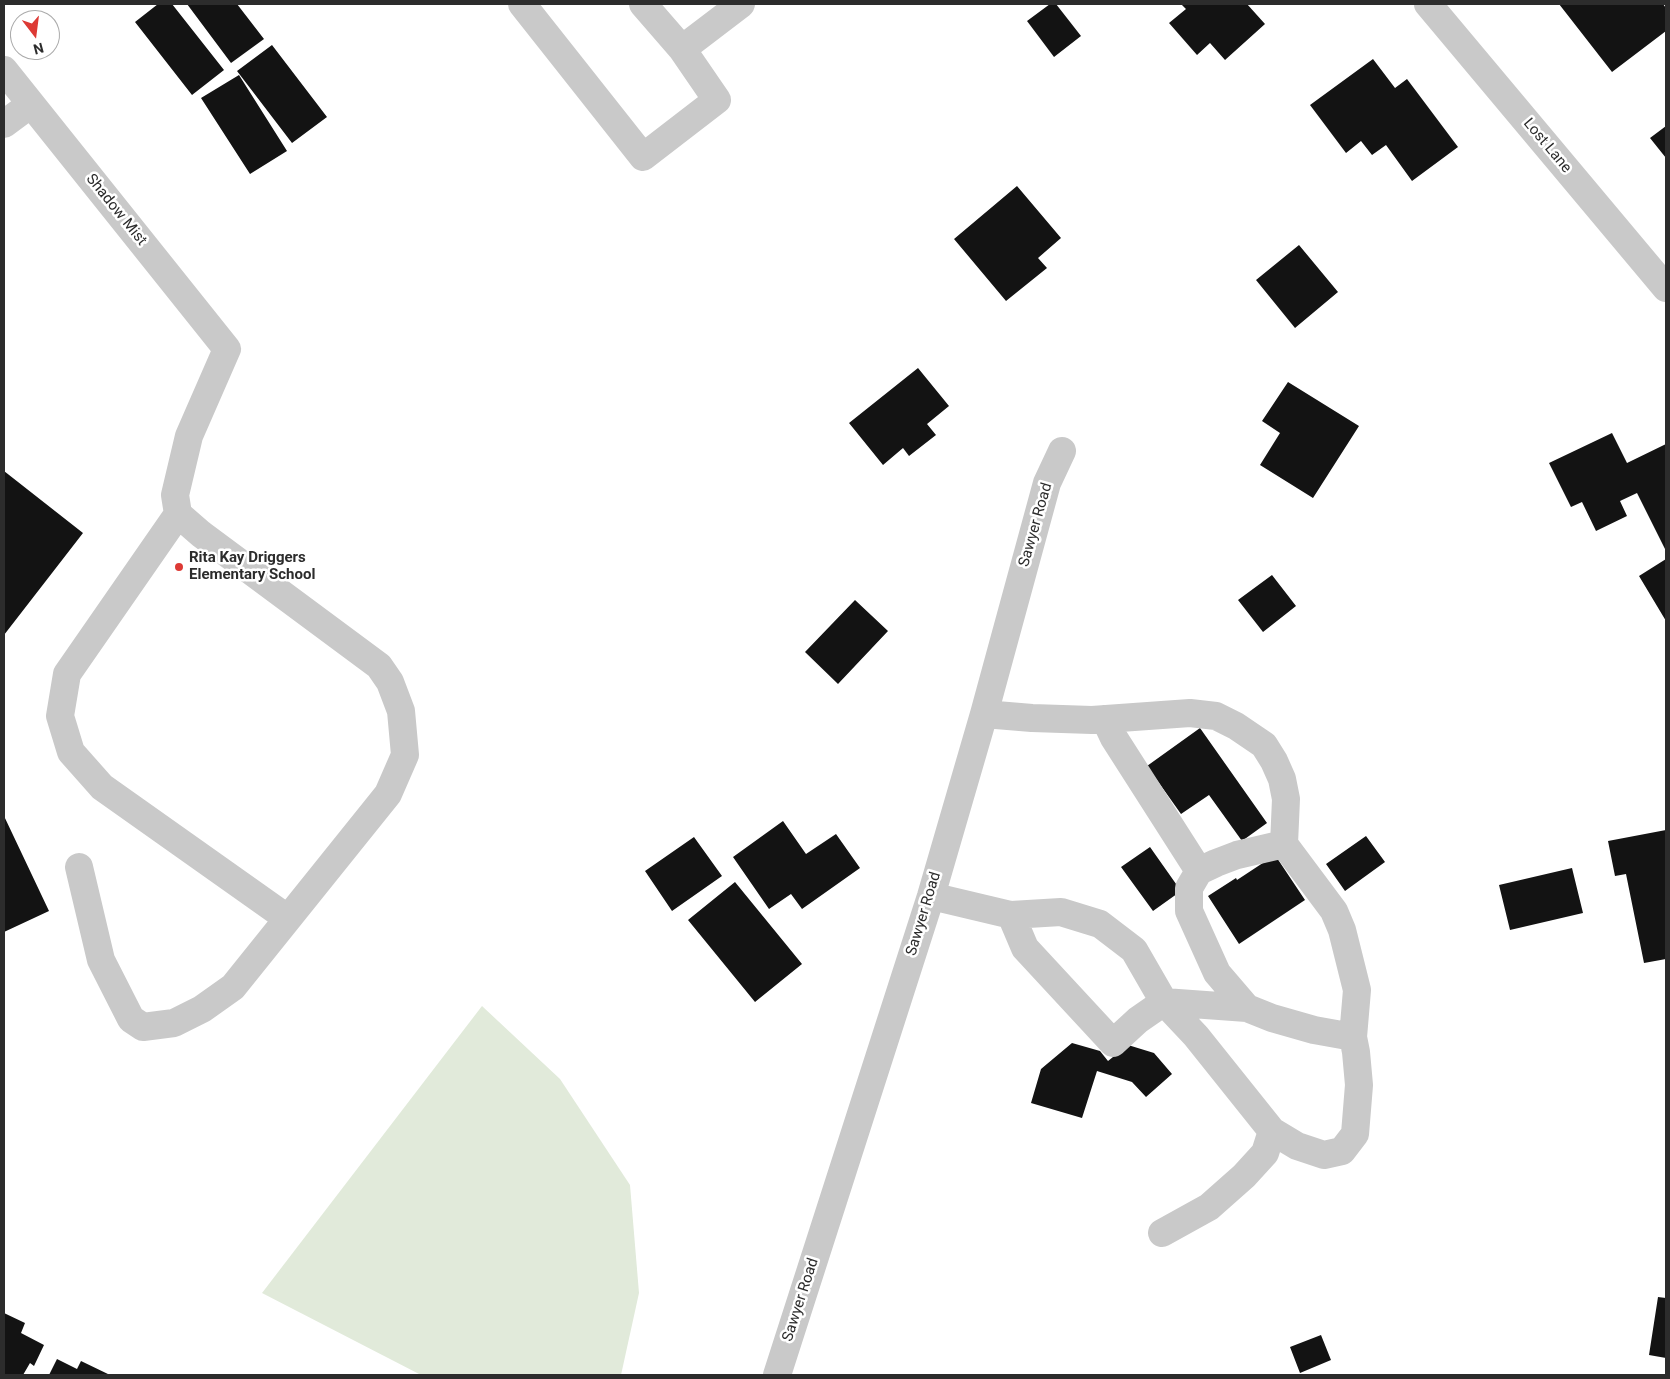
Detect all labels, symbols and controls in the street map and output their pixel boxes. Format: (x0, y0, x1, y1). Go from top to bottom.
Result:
north arrow (10, 10, 60, 60)
text: N (32, 40, 45, 58)
street label: Lost Lane (1519, 115, 1575, 177)
street label: Shadow Mist (82, 171, 150, 249)
street label: Sawyer Road (1015, 481, 1057, 569)
place label: Rita Kay Driggers Elementary School (189, 549, 315, 584)
marker: Rita Kay Driggers Elementary School (173, 561, 185, 573)
street label: Sawyer Road (903, 870, 945, 958)
street label: Sawyer Road (779, 1256, 823, 1344)

